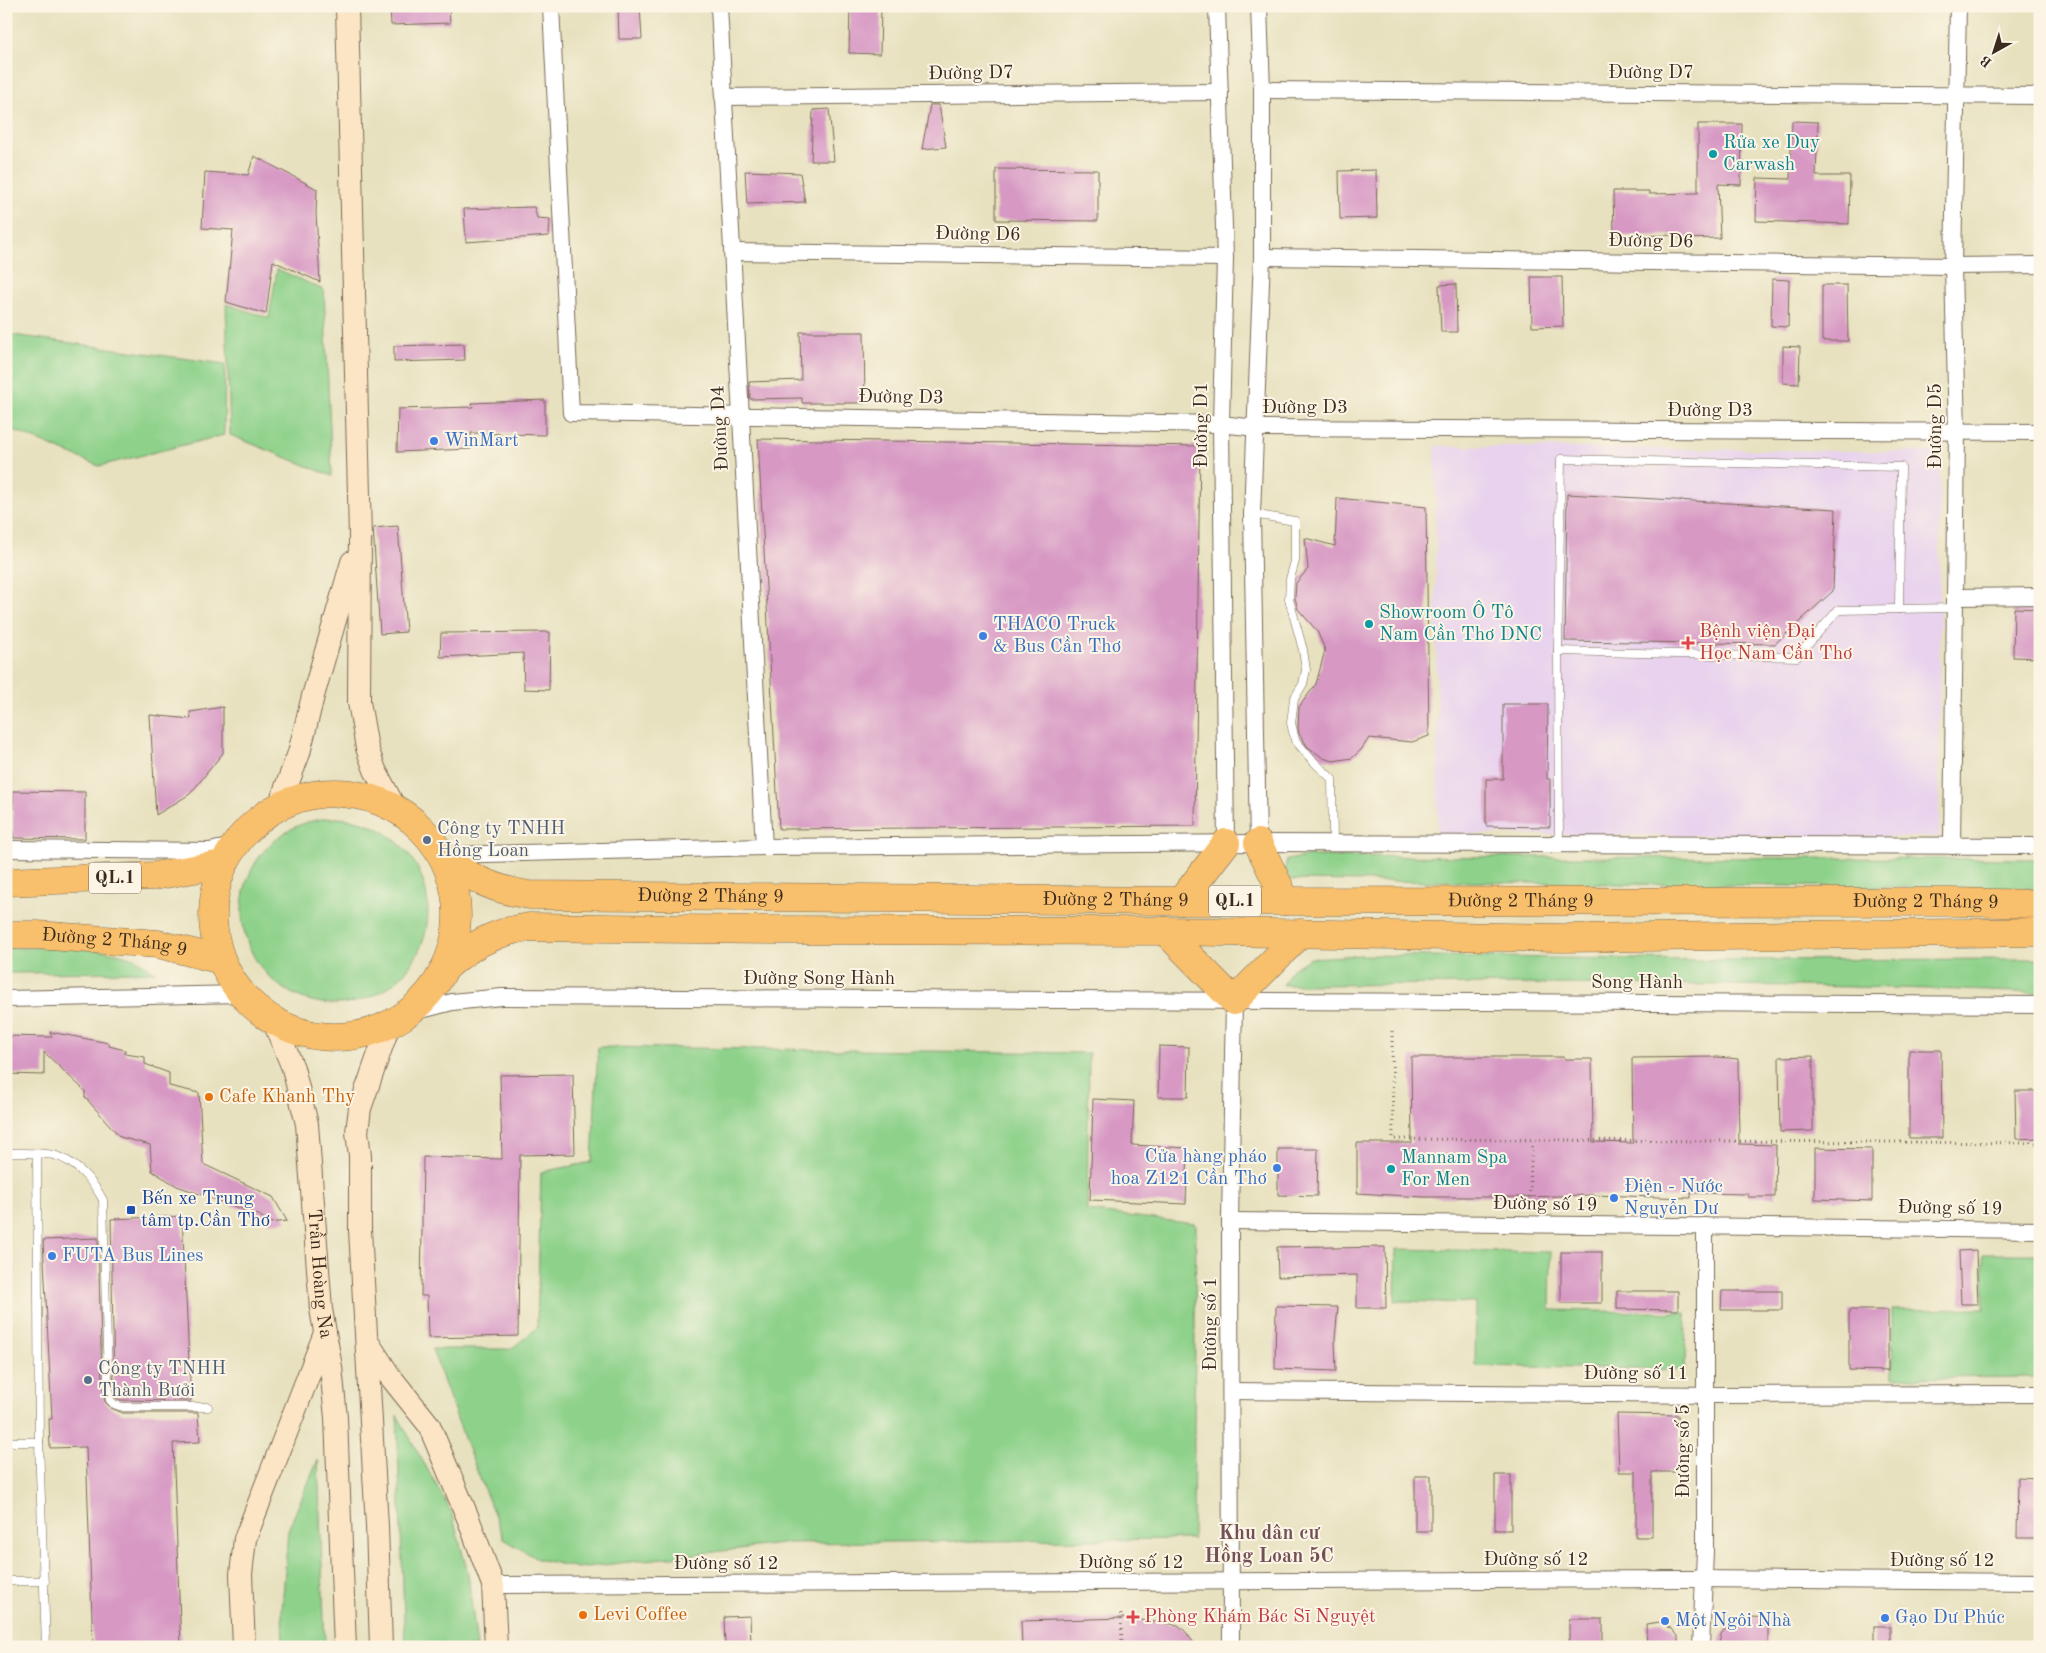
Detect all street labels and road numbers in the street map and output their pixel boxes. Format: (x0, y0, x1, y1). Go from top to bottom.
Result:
street label: Đường D7 (928, 64, 1014, 84)
street label: Đường D7 (1608, 64, 1694, 83)
street label: Đường D6 (935, 225, 1021, 245)
street label: Đường D6 (1608, 232, 1694, 252)
street label: Đường D1 (1193, 382, 1212, 468)
street label: Đường D5 (1927, 383, 1946, 469)
street label: Đường D4 (709, 385, 733, 471)
street label: Đường D3 (858, 388, 944, 408)
street label: Đường D3 (1262, 399, 1348, 418)
street label: Đường D3 (1667, 402, 1753, 421)
road number: QL.1 (89, 862, 141, 894)
street label: Đường 2 Tháng 9 (637, 886, 784, 907)
road number: QL.1 (1209, 886, 1261, 916)
street label: Đường 2 Tháng 9 (1042, 890, 1189, 911)
street label: Đường 2 Tháng 9 (1447, 892, 1594, 911)
street label: Đường 2 Tháng 9 (1852, 892, 1999, 913)
street label: Đường 2 Tháng 9 (41, 926, 189, 961)
street label: Đường Song Hành (743, 970, 895, 989)
street label: Song Hành (1591, 974, 1683, 993)
street label: Đường số 19 (1492, 1194, 1598, 1215)
street label: Đường số 19 (1897, 1198, 2003, 1219)
street label: Trần Hoàng Na (304, 1208, 336, 1341)
street label: Đường số 1 (1201, 1277, 1221, 1371)
street label: Đường số 11 (1583, 1364, 1689, 1384)
street label: Đường số 5 (1674, 1404, 1694, 1498)
street label: Đường số 12 (1483, 1550, 1589, 1570)
street label: Đường số 12 (1889, 1551, 1995, 1571)
street label: Đường số 12 (1078, 1553, 1184, 1573)
street label: Đường số 12 (673, 1554, 779, 1574)

